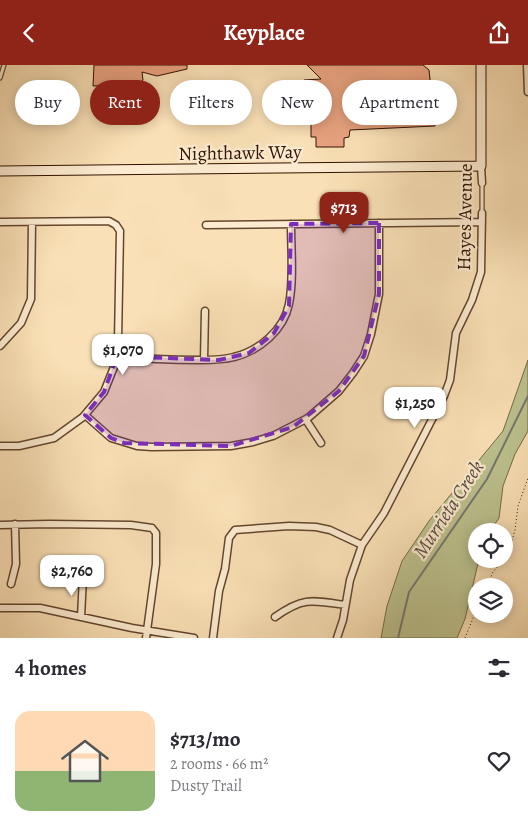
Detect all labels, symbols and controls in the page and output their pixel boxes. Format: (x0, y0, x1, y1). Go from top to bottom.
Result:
text: Keyplace (223, 18, 305, 48)
icon: back (15, 19, 43, 47)
icon: share (485, 19, 513, 47)
chip: Buy (15, 80, 80, 125)
chip: Rent (90, 80, 160, 125)
chip: Filters (170, 80, 252, 125)
chip: New (262, 80, 332, 125)
chip: Apartment (342, 80, 457, 125)
street label: Nighthawk Way (178, 139, 302, 167)
street label: Hayes Avenue (451, 163, 479, 271)
pin: $713 (314, 191, 374, 234)
text: $713 (331, 197, 357, 219)
pin: $1,070 (82, 333, 164, 376)
text: $1,070 (103, 339, 143, 361)
pin: $1,250 (374, 387, 456, 429)
text: $1,250 (395, 392, 435, 414)
water label: Murrieta Creek (407, 455, 490, 563)
map controls (468, 523, 513, 623)
button: locate (468, 523, 513, 568)
pin: $2,760 (31, 555, 113, 597)
text: $2,760 (51, 560, 93, 582)
button: layers (468, 578, 513, 623)
text: 4 homes (15, 654, 87, 682)
icon: filters (485, 654, 513, 682)
text: $713/mo (170, 725, 241, 753)
icon: home (55, 731, 115, 791)
icon: heart (485, 747, 513, 775)
text: 2 rooms · 66 m² (170, 753, 268, 775)
text: Dusty Trail (170, 775, 242, 797)

